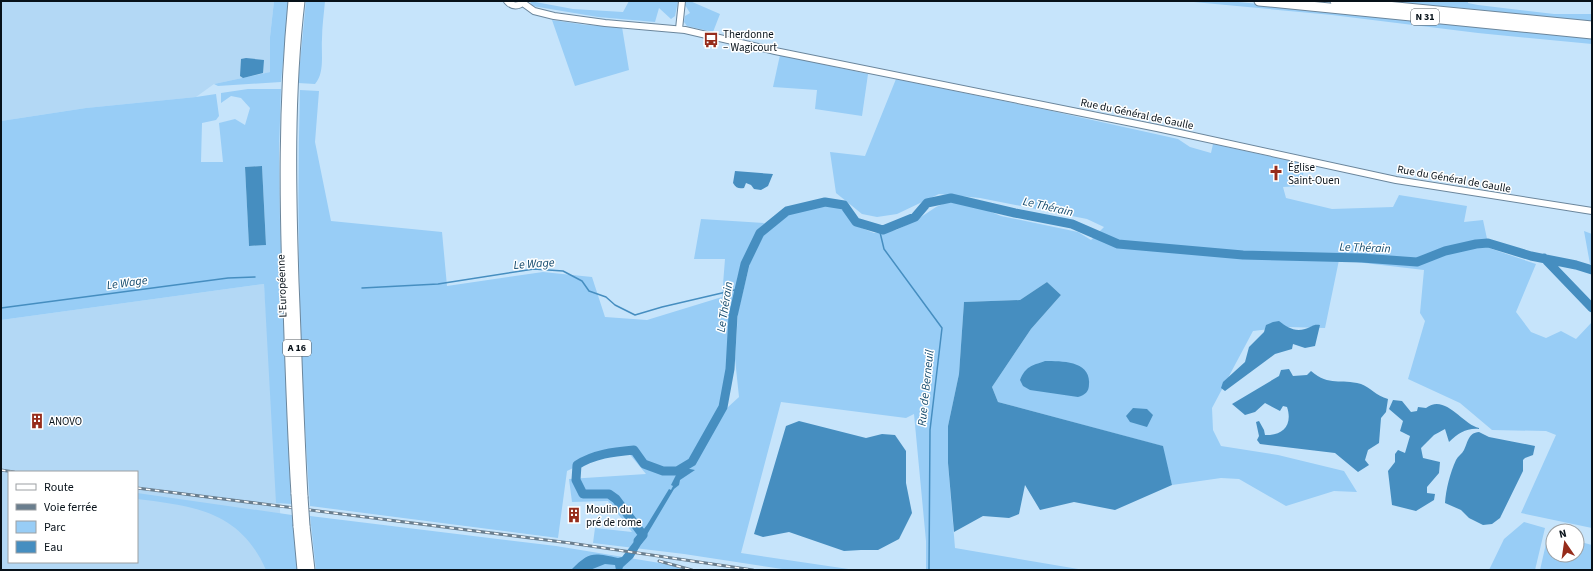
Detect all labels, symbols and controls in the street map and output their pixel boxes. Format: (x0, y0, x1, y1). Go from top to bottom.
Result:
road number: N 31 (1411, 9, 1439, 25)
place label: Therdonne – Wagicourt (723, 27, 777, 55)
bus stop icon: Therdonne – Wagicourt (702, 31, 720, 49)
street label: Rue du Général de Gaulle (1079, 95, 1195, 133)
place label: Église Saint-Ouen (1288, 160, 1340, 188)
street label: Rue du Général de Gaulle (1396, 162, 1513, 196)
church icon: Église Saint-Ouen (1267, 164, 1285, 182)
water label: Le Thérain (1021, 193, 1075, 221)
water label: Le Thérain (1339, 239, 1391, 257)
street label: L'Européenne (273, 254, 291, 318)
water label: Le Wage (513, 254, 555, 274)
water label: Le Wage (105, 272, 149, 294)
water label: Le Thérain (713, 280, 737, 334)
road number: A 16 (283, 340, 311, 356)
water label: Rue de Berneuil (914, 349, 938, 427)
building icon: ANOVO (28, 412, 46, 430)
place label: ANOVO (49, 414, 82, 429)
legend (8, 471, 138, 563)
text: Route (44, 479, 74, 496)
text: Voie ferrée (44, 499, 97, 516)
place label: Moulin du pré de rome (586, 502, 642, 530)
building icon: Moulin du pré de rome (565, 506, 583, 524)
text: Parc (44, 519, 66, 536)
north arrow (1545, 523, 1585, 563)
text: N (1558, 526, 1568, 542)
text: Eau (44, 539, 63, 556)

